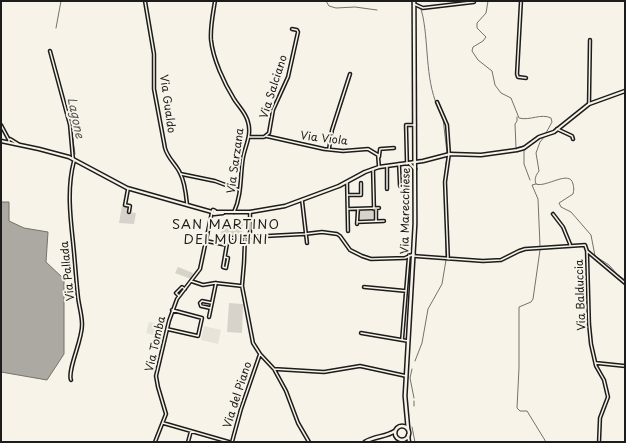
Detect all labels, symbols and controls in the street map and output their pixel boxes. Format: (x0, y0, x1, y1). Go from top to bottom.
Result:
street label: Via Salciano (258, 54, 290, 120)
street label: Via Gualdo (156, 74, 178, 134)
water label: Lagone (64, 96, 86, 140)
street label: Via Sarzana (225, 127, 247, 195)
street label: Via Viola (300, 130, 348, 148)
street label: Via Marecchiese (399, 168, 413, 254)
district label: SAN MARTINO DEI MULINI (173, 217, 279, 248)
street label: Via Pallada (58, 241, 78, 301)
street label: Via Balduccia (573, 259, 589, 331)
street label: Via Tomba (143, 315, 169, 373)
street label: Via del Piano (221, 360, 255, 430)

